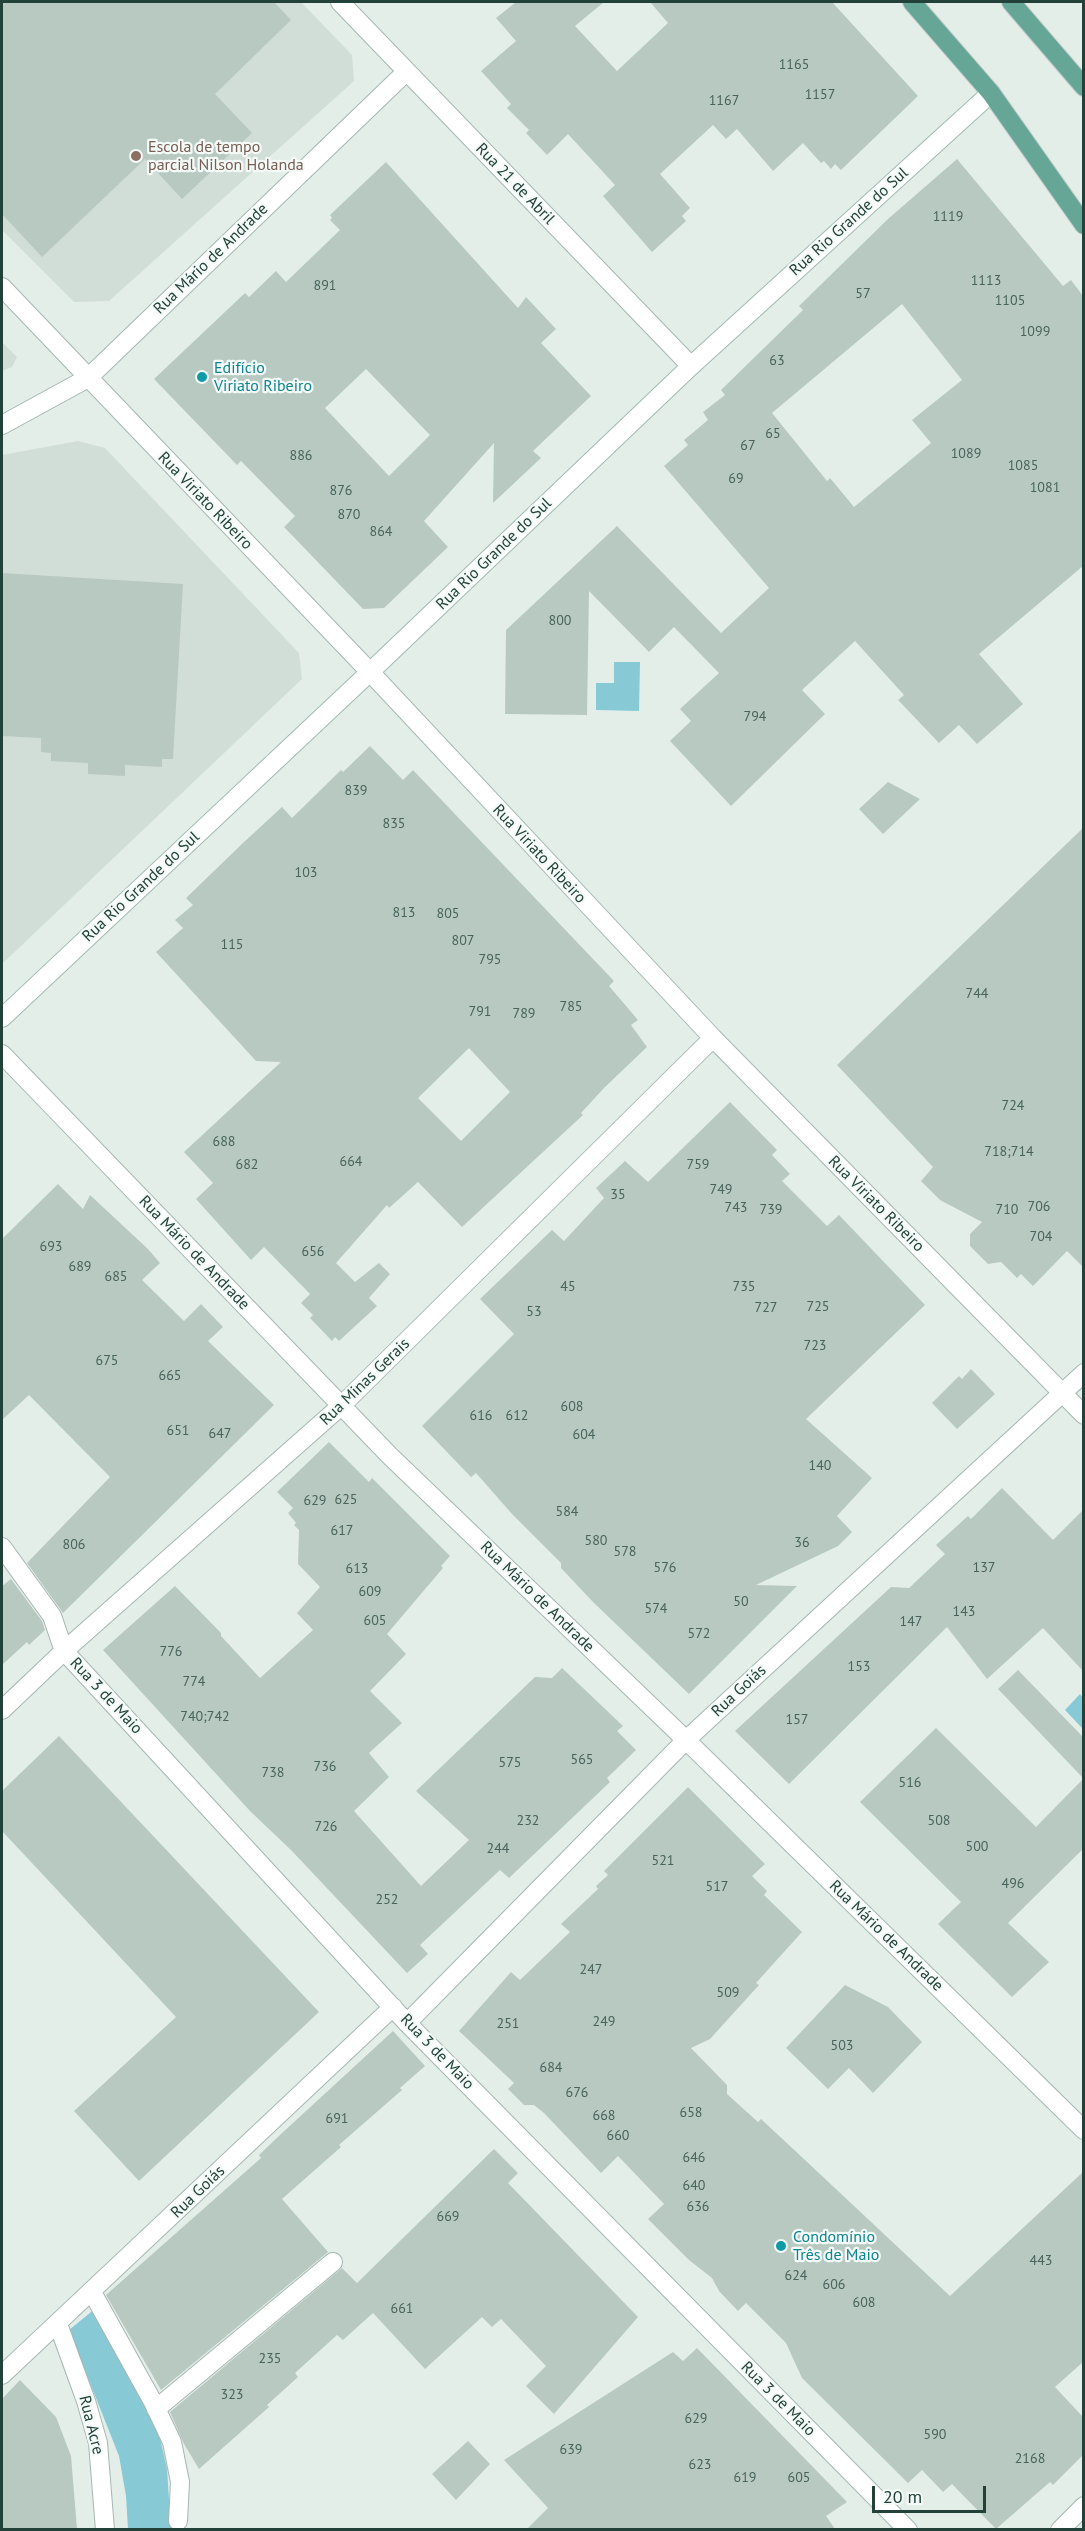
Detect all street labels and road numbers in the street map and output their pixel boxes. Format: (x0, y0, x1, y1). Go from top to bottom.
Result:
street label: Rua 21 de Abril (472, 139, 558, 229)
street label: Rua Rio Grande do Sul (786, 164, 912, 280)
street label: Rua Mário de Andrade (150, 200, 272, 318)
street label: Rua Viriato Ribeiro (154, 448, 256, 554)
street label: Rua Rio Grande do Sul (432, 494, 556, 614)
street label: Rua Viriato Ribeiro (488, 801, 590, 907)
street label: Rua Rio Grande do Sul (78, 828, 204, 946)
street label: Rua Viriato Ribeiro (824, 1152, 928, 1256)
street label: Rua Mário de Andrade (135, 1192, 253, 1314)
street label: Rua Minas Gerais (316, 1334, 414, 1430)
street label: Rua Mário de Andrade (476, 1538, 598, 1656)
street label: Rua 3 de Maio (66, 1654, 146, 1738)
street label: Rua Goiás (708, 1661, 770, 1721)
street label: Rua Mário de Andrade (825, 1877, 947, 1995)
street label: Rua 3 de Maio (396, 2010, 478, 2094)
street label: Rua Goiás (167, 2162, 229, 2222)
street label: Rua 3 de Maio (737, 2358, 819, 2440)
street label: Rua Acre (74, 2394, 108, 2456)

